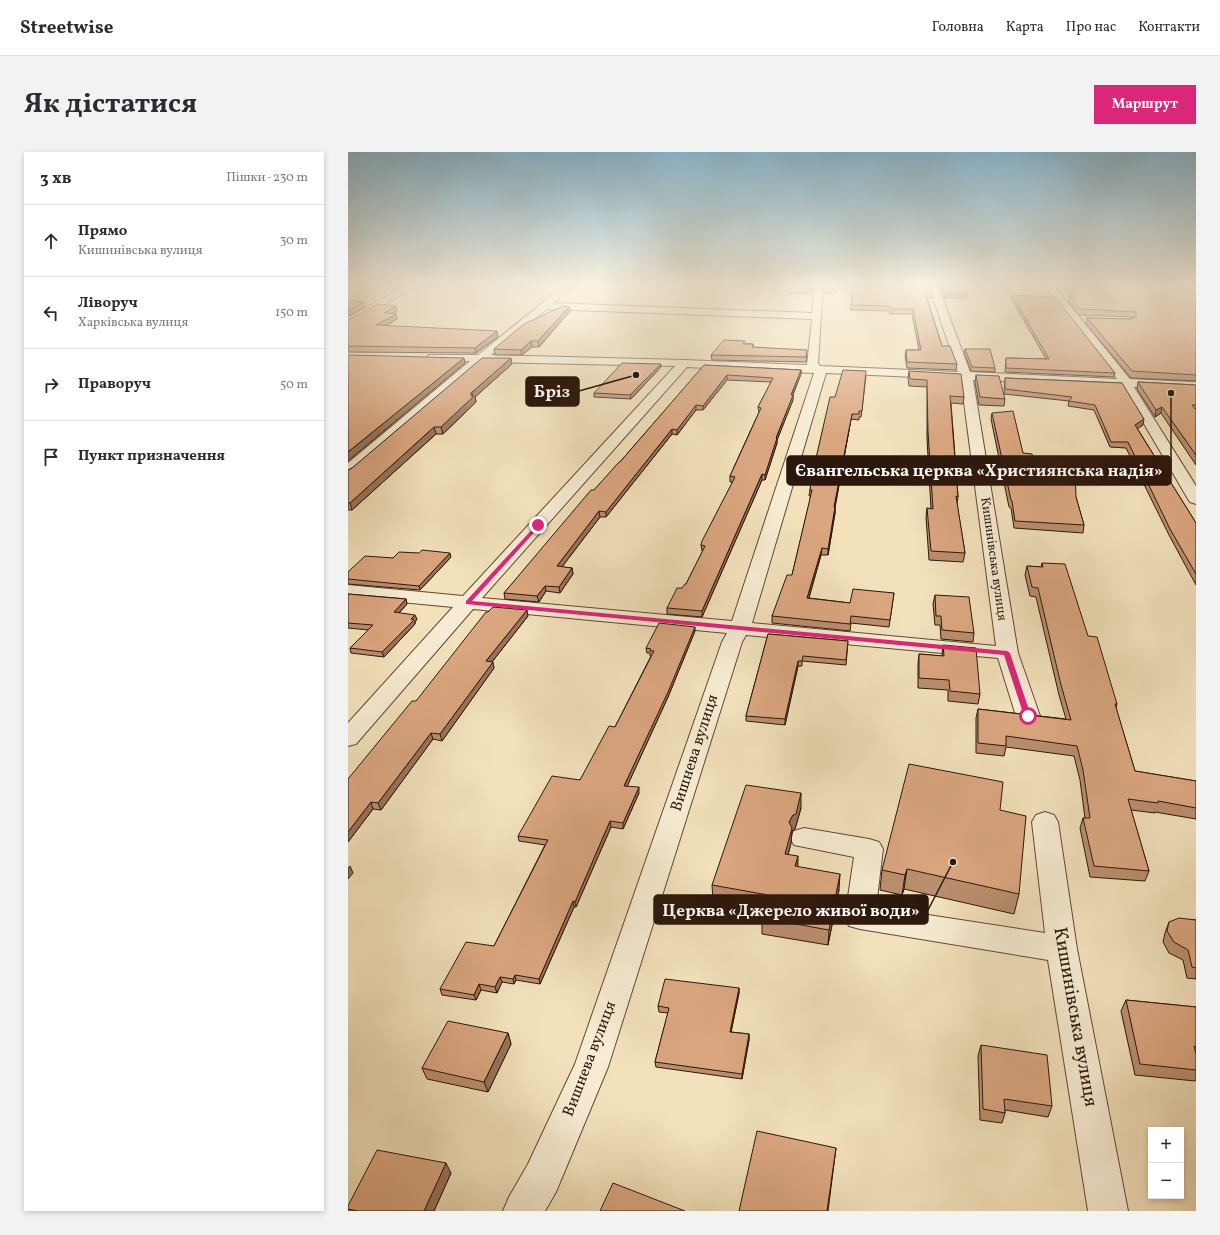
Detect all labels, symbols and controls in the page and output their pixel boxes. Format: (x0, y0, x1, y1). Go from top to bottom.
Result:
text: Streetwise (20, 15, 113, 41)
text: Головна (932, 18, 984, 37)
text: Карта (1006, 18, 1044, 37)
text: Про нас (1066, 18, 1116, 37)
text: Контакти (1138, 18, 1200, 37)
text: Як дістатися (24, 85, 197, 124)
button: Маршрут (1094, 85, 1196, 124)
text: 3 хв (40, 167, 71, 190)
text: Пішки · 230 m (226, 169, 308, 187)
text: Прямо (78, 221, 127, 242)
icon: ahead (40, 230, 62, 252)
text: 30 m (280, 232, 308, 250)
text: Кишинівська вулиця (78, 242, 203, 260)
text: Ліворуч (78, 293, 138, 314)
icon: left (40, 302, 62, 324)
text: 150 m (275, 304, 308, 322)
text: Харківська вулиця (78, 314, 188, 332)
icon: right (40, 374, 62, 396)
text: Праворуч (78, 374, 151, 395)
text: 50 m (280, 376, 308, 394)
callout: Бріз (526, 377, 579, 406)
text: Бріз (534, 381, 570, 404)
icon: arrive (40, 446, 62, 468)
text: Пункт призначення (78, 446, 225, 467)
callout: Євангельська церква «Християнська надія» (787, 456, 1171, 485)
text: Євангельська церква «Християнська надія» (795, 460, 1163, 483)
street label: Кишинівська вулиця (975, 496, 1011, 622)
route end (529, 516, 547, 534)
street label: Вишнева вулиця (666, 692, 724, 814)
route start (1019, 707, 1037, 725)
callout: Церква «Джерело живої води» (654, 895, 928, 924)
text: Церква «Джерело живої води» (662, 900, 920, 923)
street label: Кишинівська вулиця (1046, 925, 1104, 1109)
street label: Вишнева вулиця (558, 998, 622, 1120)
map controls (1148, 1127, 1184, 1199)
button: + (1148, 1127, 1184, 1163)
button: − (1148, 1163, 1184, 1199)

